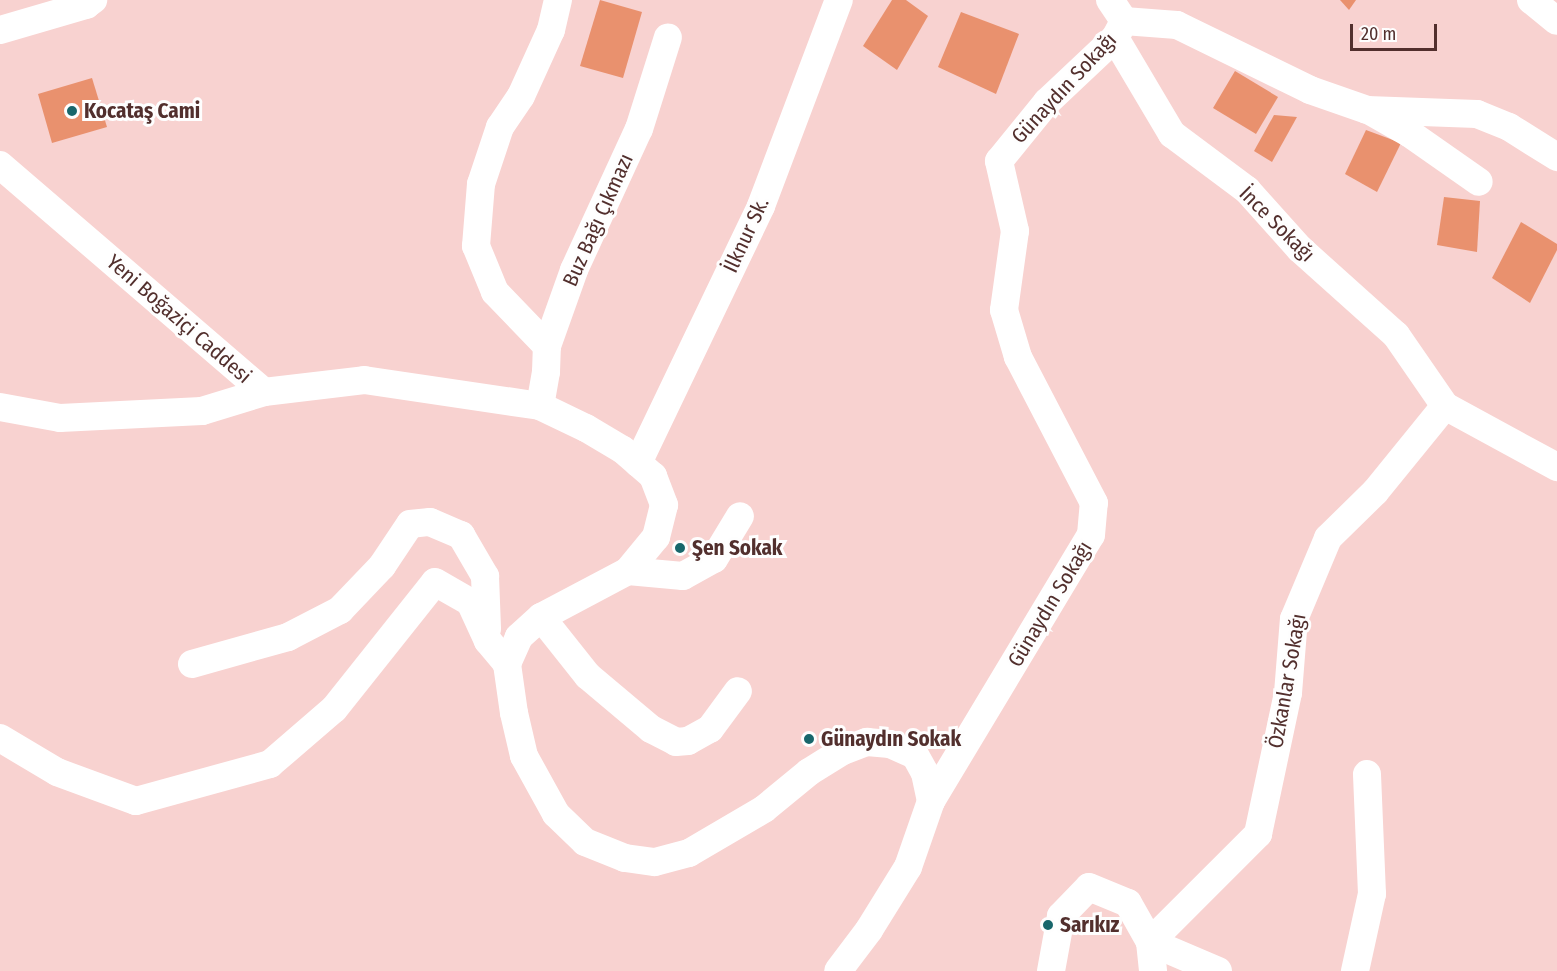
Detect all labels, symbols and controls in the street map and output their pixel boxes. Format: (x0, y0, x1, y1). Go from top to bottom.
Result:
scale bar (1353, 12, 1440, 50)
text: 20 m (1361, 23, 1396, 45)
street label: Günaydın Sokağı (1006, 27, 1122, 149)
place label: Kocataş Cami (84, 98, 200, 124)
marker: Kocataş Cami (65, 104, 79, 118)
street label: Buz Bağı Çıkmazı (557, 150, 639, 290)
street label: İnce Sokağı (1234, 181, 1320, 267)
street label: İlknur Sk. (718, 193, 774, 277)
street label: Yeni Boğaziçi Caddesi (101, 249, 257, 389)
place label: Şen Sokak (692, 535, 783, 561)
street label: Günaydın Sokağı (1003, 537, 1097, 671)
marker: Şen Sokak (673, 541, 687, 555)
street label: Özkanlar Sokağı (1263, 612, 1311, 750)
place label: Günaydın Sokak (821, 726, 961, 752)
marker: Günaydın Sokak (802, 732, 816, 746)
place label: Sarıkız (1060, 912, 1119, 938)
marker: Sarıkız (1041, 918, 1055, 932)

